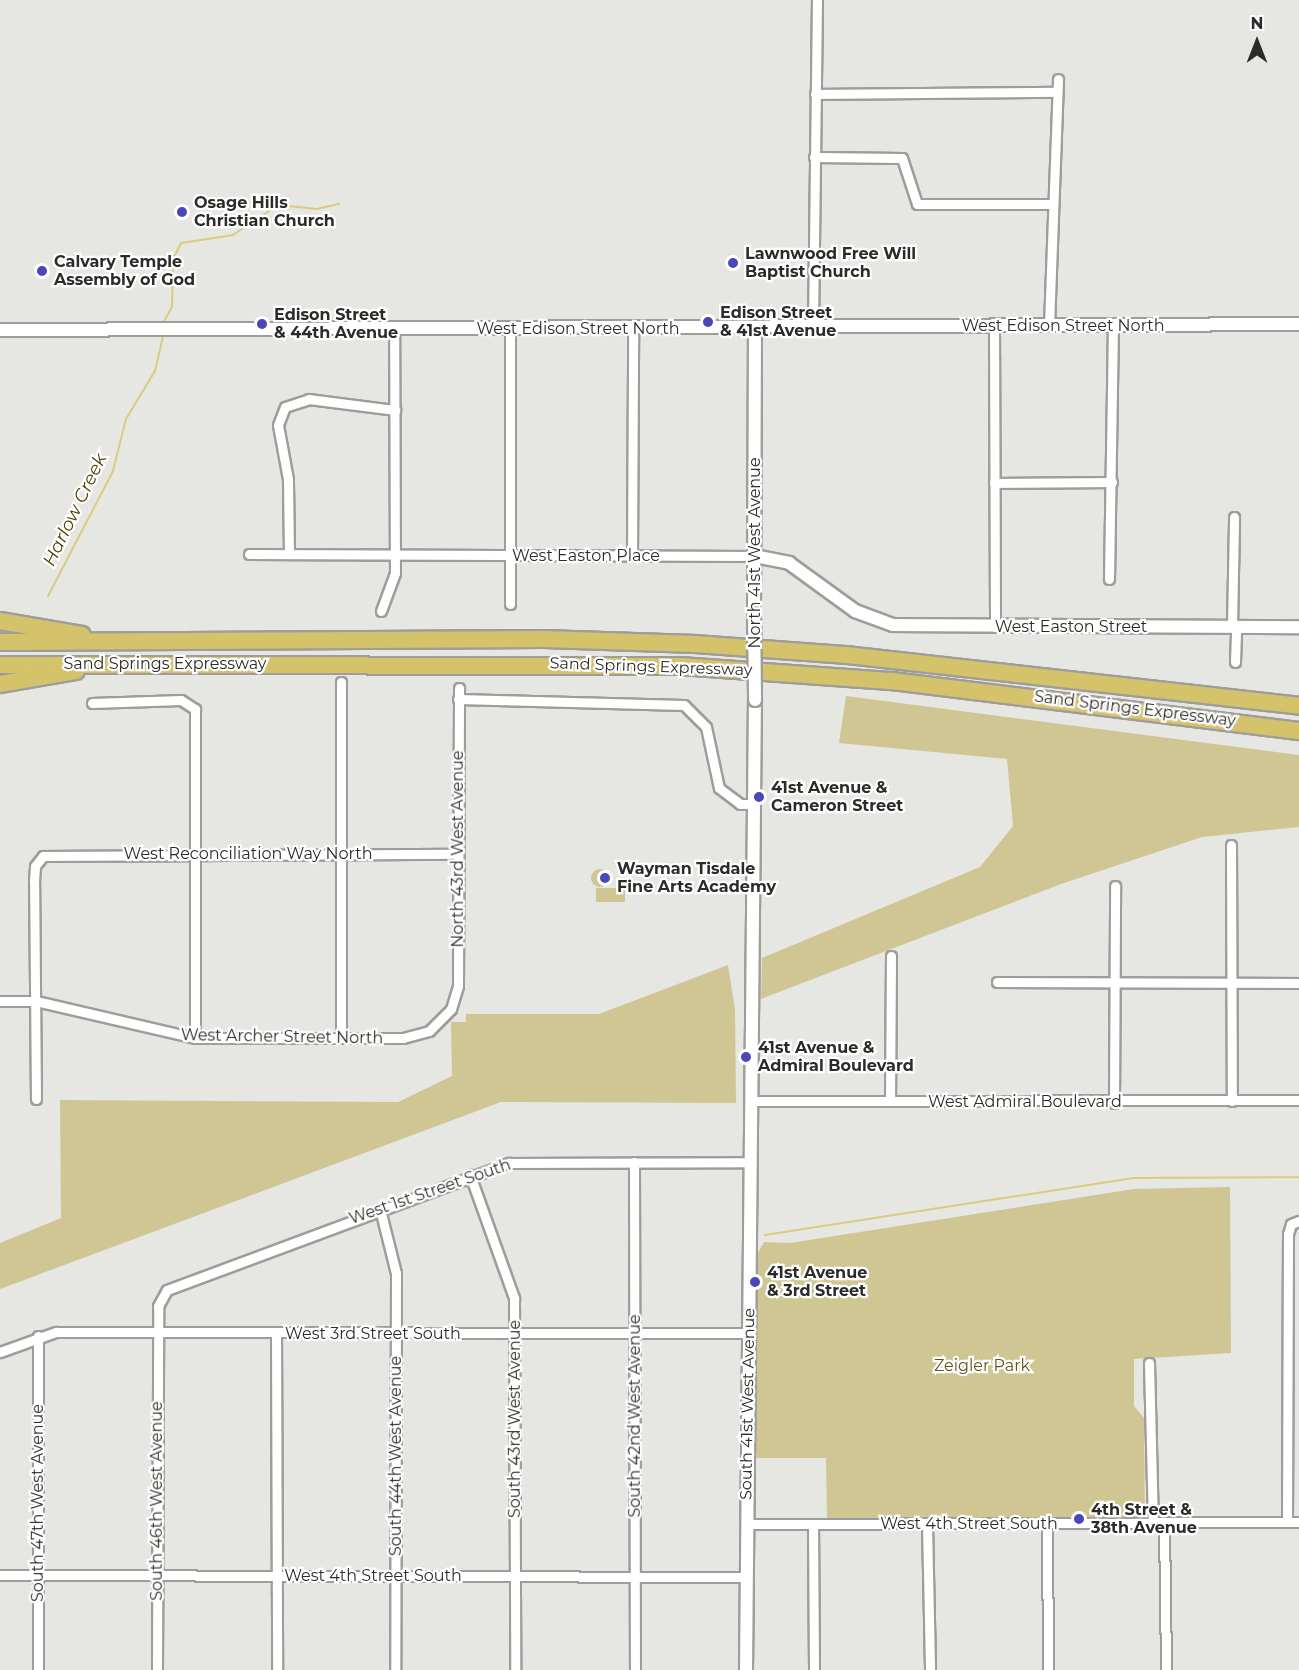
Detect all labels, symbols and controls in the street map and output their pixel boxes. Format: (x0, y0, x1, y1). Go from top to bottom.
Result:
north arrow (1227, 12, 1287, 72)
text: N (1251, 14, 1263, 33)
place label: Osage Hills Christian Church (194, 193, 335, 231)
marker: Osage Hills Christian Church (175, 205, 189, 219)
place label: Lawnwood Free Will Baptist Church (745, 244, 916, 282)
place label: Calvary Temple Assembly of God (54, 252, 195, 290)
marker: Lawnwood Free Will Baptist Church (726, 256, 740, 270)
marker: Calvary Temple Assembly of God (35, 264, 49, 278)
place label: Edison Street & 41st Avenue (720, 303, 836, 341)
place label: Edison Street & 44th Avenue (274, 305, 398, 343)
marker: Edison Street & 41st Avenue (701, 315, 715, 329)
street label: West Edison Street North (961, 316, 1165, 336)
marker: Edison Street & 44th Avenue (255, 317, 269, 331)
street label: West Edison Street North (476, 319, 680, 339)
water label: Harlow Creek (38, 450, 112, 570)
street label: North 41st West Avenue (745, 457, 765, 649)
street label: West Easton Place (512, 546, 660, 566)
street label: West Easton Street (995, 617, 1147, 637)
street label: Sand Springs Expressway (64, 654, 266, 674)
street label: Sand Springs Expressway (549, 654, 753, 680)
street label: Sand Springs Expressway (1033, 687, 1237, 731)
street label: North 43rd West Avenue (448, 750, 468, 948)
place label: 41st Avenue & Cameron Street (771, 778, 903, 816)
marker: 41st Avenue & Cameron Street (752, 790, 766, 804)
street label: West Reconciliation Way North (124, 844, 372, 864)
place label: Wayman Tisdale Fine Arts Academy (617, 859, 776, 897)
marker: Wayman Tisdale Fine Arts Academy (598, 871, 612, 885)
street label: West Archer Street North (181, 1026, 383, 1048)
place label: 41st Avenue & Admiral Boulevard (758, 1038, 914, 1076)
marker: 41st Avenue & Admiral Boulevard (739, 1050, 753, 1064)
street label: West Admiral Boulevard (928, 1092, 1122, 1112)
street label: West 1st Street South (347, 1155, 513, 1229)
place label: 41st Avenue & 3rd Street (767, 1263, 867, 1301)
marker: 41st Avenue & 3rd Street (748, 1275, 762, 1289)
street label: South 41st West Avenue (737, 1308, 759, 1500)
street label: South 42nd West Avenue (625, 1314, 645, 1518)
street label: South 43rd West Avenue (505, 1320, 525, 1518)
street label: West 3rd Street South (285, 1324, 461, 1344)
street label: South 44th West Avenue (386, 1356, 406, 1556)
park label: Zeigler Park (934, 1356, 1030, 1376)
street label: South 46th West Avenue (147, 1401, 167, 1601)
street label: South 47th West Avenue (28, 1404, 48, 1602)
place label: 4th Street & 38th Avenue (1091, 1500, 1197, 1538)
marker: 4th Street & 38th Avenue (1072, 1512, 1086, 1526)
street label: West 4th Street South (880, 1514, 1058, 1534)
street label: West 4th Street South (284, 1566, 462, 1586)

